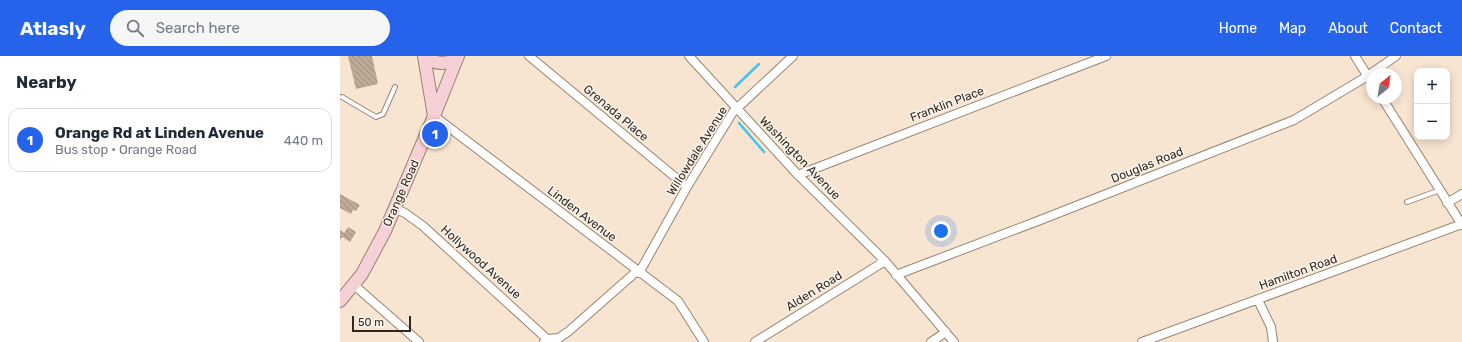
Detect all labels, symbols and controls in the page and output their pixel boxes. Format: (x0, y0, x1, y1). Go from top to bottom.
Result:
search box (110, 10, 390, 46)
text: Atlasly (20, 17, 86, 40)
icon: search (124, 17, 146, 39)
text: Search here (156, 19, 240, 37)
text: Home (1219, 20, 1257, 37)
text: Map (1279, 20, 1306, 37)
text: About (1328, 20, 1368, 37)
text: Contact (1390, 20, 1442, 37)
north arrow (1366, 68, 1402, 104)
map controls (1414, 68, 1450, 140)
button: + (1414, 68, 1450, 104)
text: Nearby (16, 72, 77, 92)
street label: Grenada Place (581, 82, 652, 144)
street label: Franklin Place (908, 83, 986, 125)
street label: Willowdale Avenue (664, 104, 730, 198)
button: − (1414, 104, 1450, 140)
street label: Washington Avenue (757, 113, 844, 203)
pin: 1 (422, 119, 448, 149)
text: Orange Rd at Linden Avenue (55, 124, 264, 142)
text: 1 (27, 133, 33, 148)
text: 440 m (284, 133, 323, 148)
text: Bus stop · Orange Road (55, 142, 197, 157)
street label: Douglas Road (1109, 144, 1185, 186)
street label: Orange Road (380, 157, 422, 229)
street label: Linden Avenue (545, 184, 619, 245)
your location (931, 221, 951, 241)
street label: Hollywood Avenue (438, 222, 524, 302)
street label: Hamilton Road (1257, 251, 1339, 293)
street label: Alden Road (783, 268, 845, 314)
scale bar (352, 314, 411, 333)
text: 50 m (358, 316, 384, 329)

